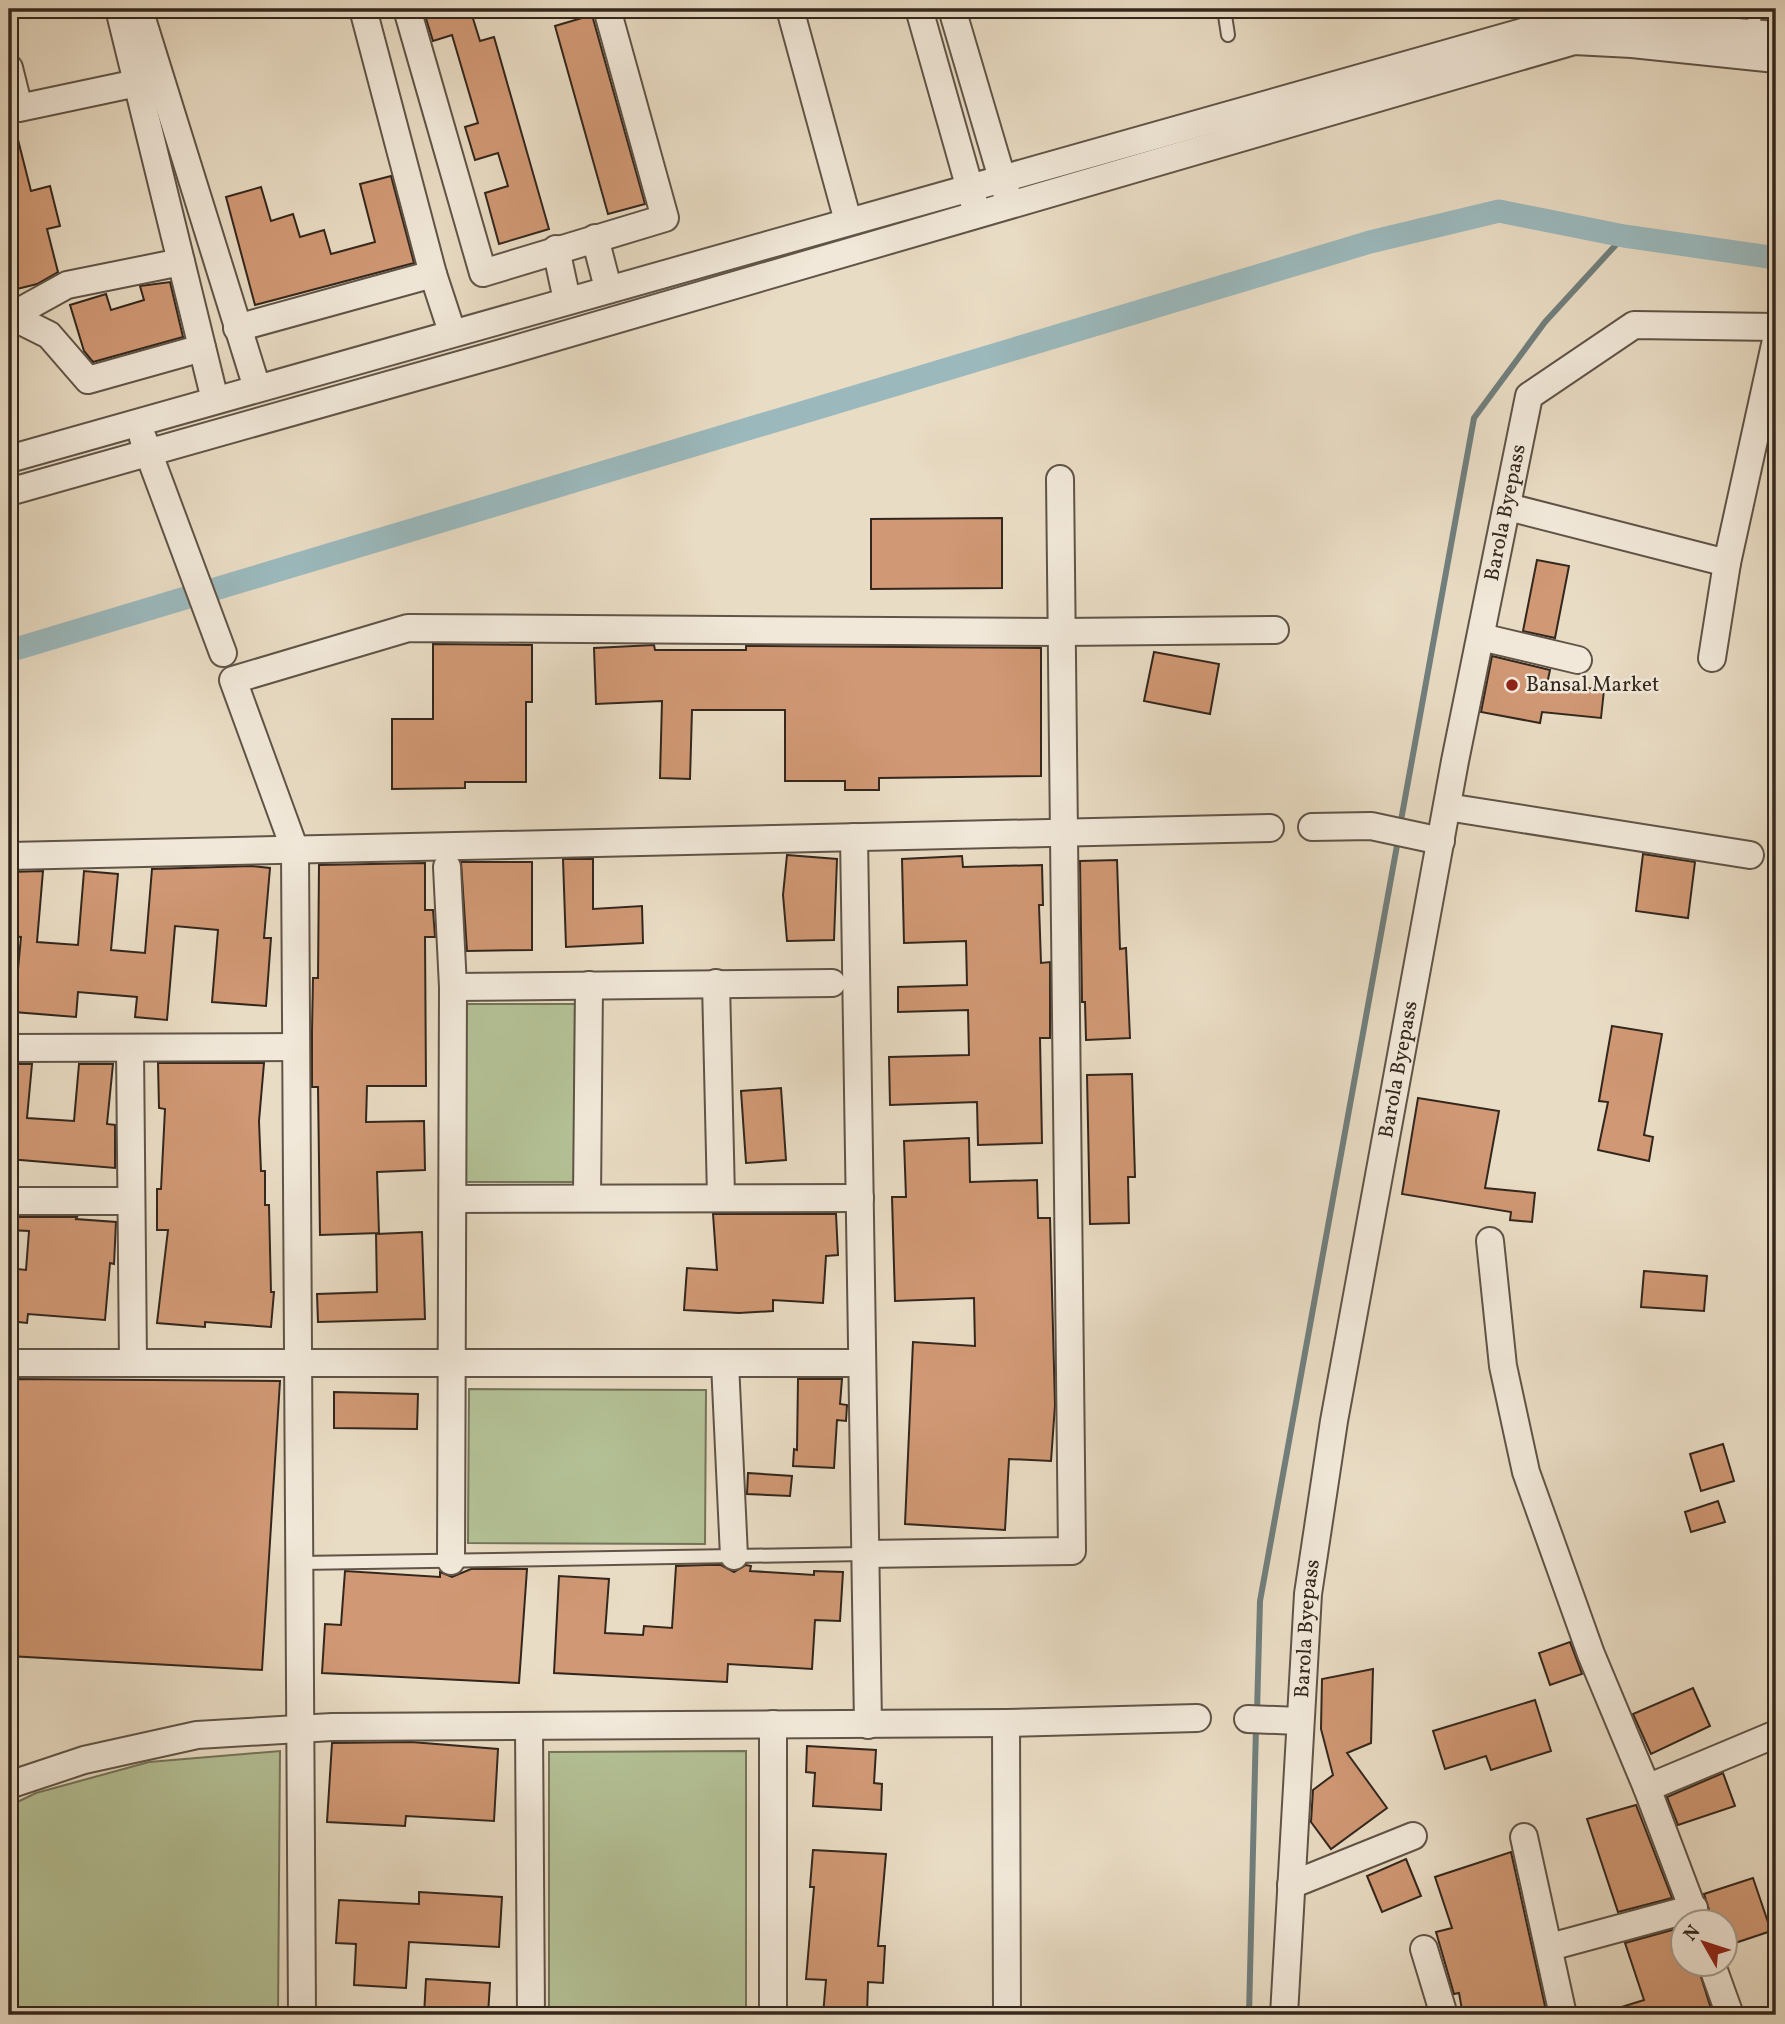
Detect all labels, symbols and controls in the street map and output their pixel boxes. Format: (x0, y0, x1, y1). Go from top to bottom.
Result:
street label: Barola Byepass (1477, 442, 1533, 584)
place label: Bansal Market (1526, 671, 1659, 700)
marker: Bansal Market (1504, 677, 1520, 693)
street label: Barola Byepass (1372, 998, 1425, 1140)
street label: Barola Byepass (1288, 1557, 1328, 1699)
north arrow (1670, 1909, 1740, 1979)
text: N (1678, 1920, 1707, 1947)

